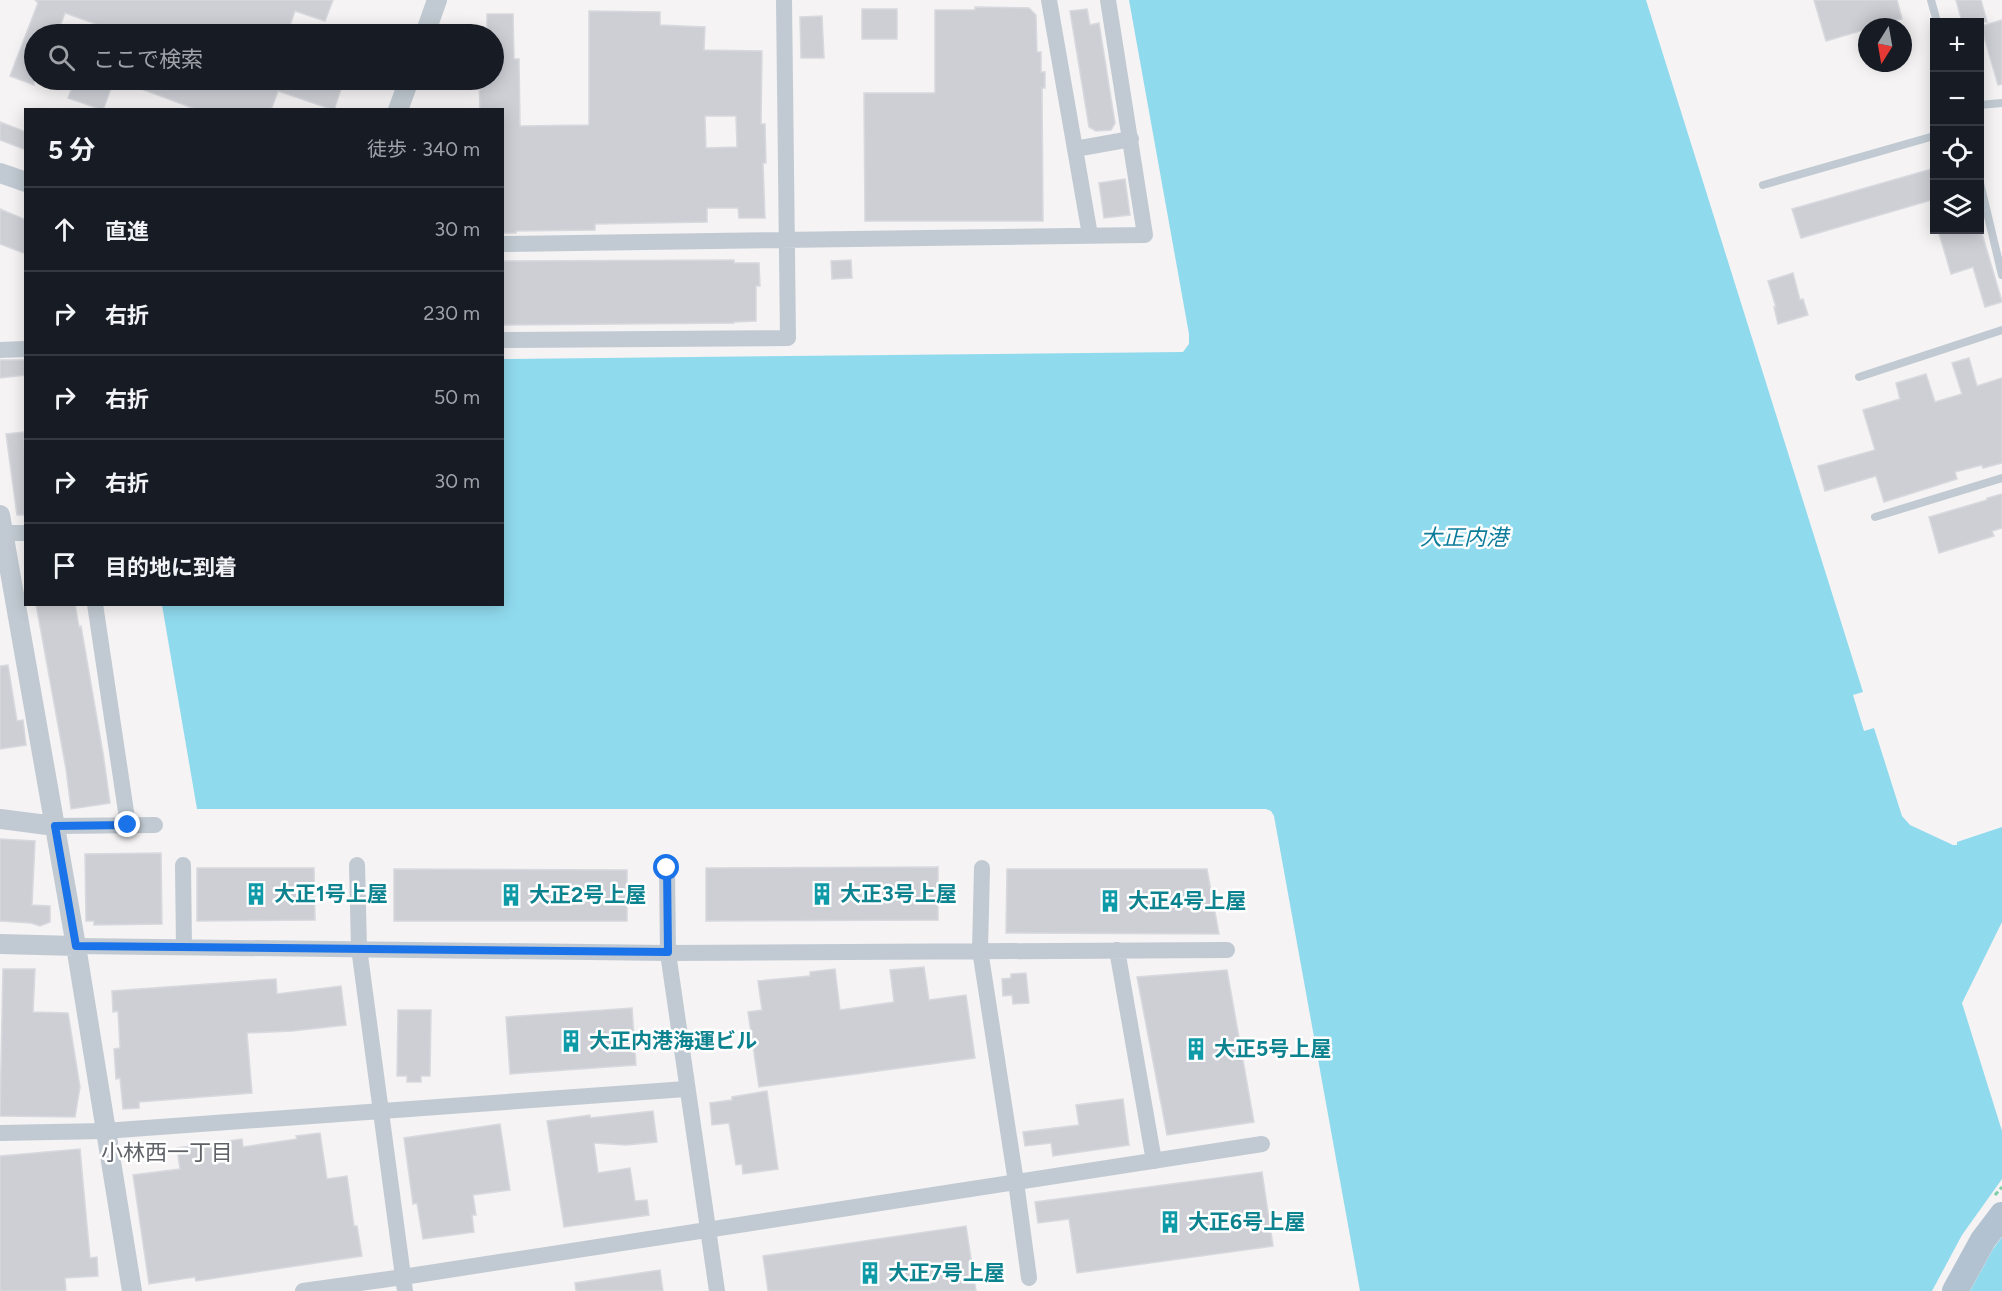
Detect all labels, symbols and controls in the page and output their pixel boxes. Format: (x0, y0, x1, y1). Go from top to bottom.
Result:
north arrow (1858, 18, 1912, 72)
map controls (1930, 18, 1984, 234)
button: + (1930, 18, 1984, 72)
search box (24, 24, 504, 90)
icon: search (45, 41, 78, 74)
text: ここで検索 (93, 46, 203, 73)
button: − (1930, 72, 1984, 126)
button: locate (1930, 126, 1984, 180)
text: 5 分 (48, 134, 95, 166)
text: 徒歩 · 340 m (367, 137, 480, 161)
button: layers (1930, 180, 1984, 234)
icon: ahead (48, 213, 81, 246)
text: 30 m (434, 217, 480, 241)
text: 直進 (105, 218, 149, 245)
icon: right (48, 297, 81, 330)
text: 230 m (423, 301, 480, 325)
text: 右折 (105, 302, 149, 329)
icon: right (48, 381, 81, 414)
text: 50 m (434, 385, 480, 409)
text: 右折 (105, 386, 149, 413)
icon: right (48, 465, 81, 498)
text: 30 m (434, 469, 480, 493)
text: 右折 (105, 470, 149, 497)
water label: 大正内港 (1420, 524, 1511, 551)
icon: arrive (48, 549, 81, 582)
text: 目的地に到着 (105, 554, 237, 581)
route end (114, 811, 140, 837)
route start (653, 854, 679, 880)
building icon: 大正1号上屋 (243, 881, 269, 907)
place label: 大正1号上屋 (274, 881, 388, 906)
building icon: 大正3号上屋 (809, 881, 835, 907)
place label: 大正3号上屋 (840, 881, 957, 906)
building icon: 大正2号上屋 (498, 882, 524, 908)
place label: 大正2号上屋 (529, 882, 646, 907)
building icon: 大正4号上屋 (1097, 888, 1123, 914)
place label: 大正4号上屋 (1128, 888, 1246, 913)
building icon: 大正内港海運ビル (558, 1028, 584, 1054)
place label: 大正内港海運ビル (589, 1028, 757, 1053)
building icon: 大正5号上屋 (1183, 1036, 1209, 1062)
place label: 大正5号上屋 (1214, 1036, 1331, 1061)
district label: 小林西一丁目 (101, 1139, 233, 1166)
building icon: 大正6号上屋 (1157, 1209, 1183, 1235)
place label: 大正6号上屋 (1188, 1209, 1305, 1234)
building icon: 大正7号上屋 (857, 1260, 883, 1286)
place label: 大正7号上屋 (888, 1260, 1005, 1285)

